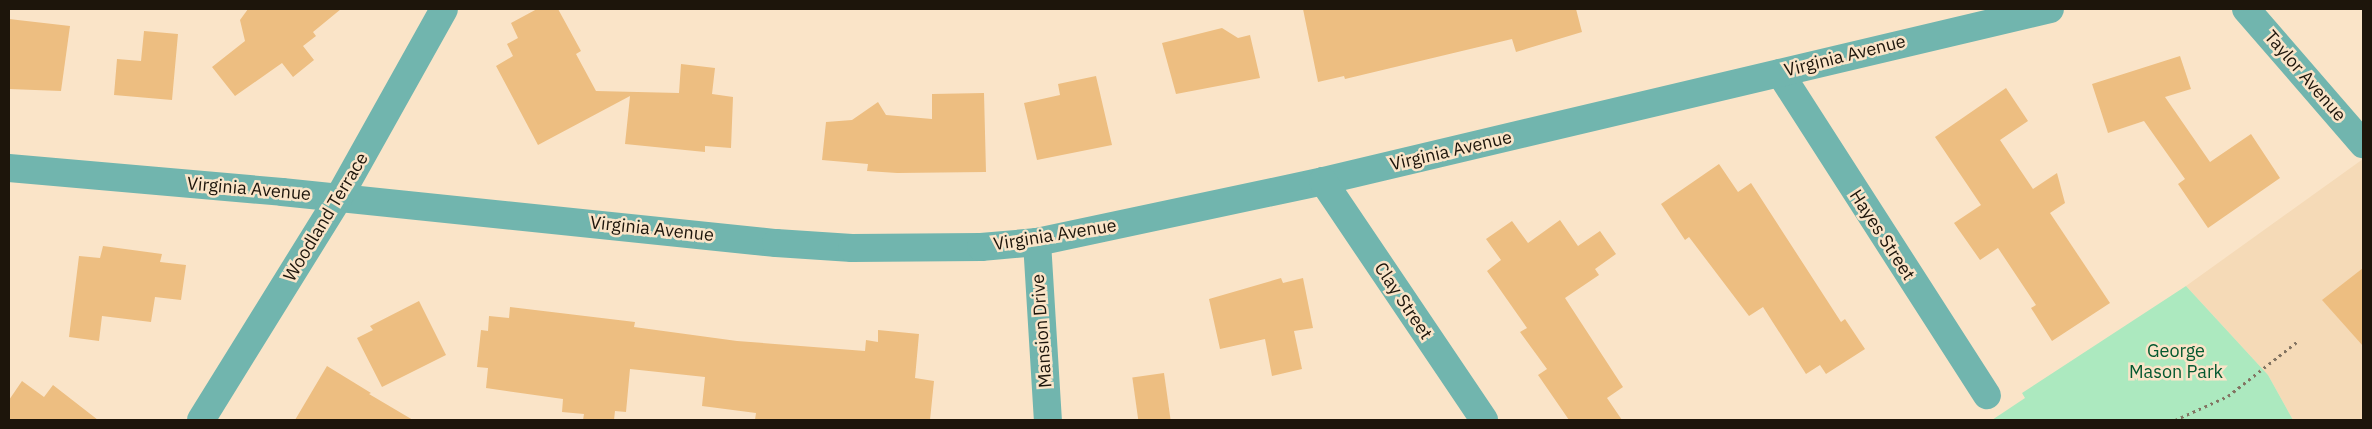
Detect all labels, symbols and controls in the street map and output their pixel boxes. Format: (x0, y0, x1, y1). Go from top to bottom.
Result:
street label: Taylor Avenue (2260, 26, 2350, 126)
street label: Virginia Avenue (1782, 30, 1908, 82)
street label: Virginia Avenue (1388, 126, 1514, 176)
street label: Woodland Terrace (279, 149, 373, 285)
street label: Virginia Avenue (186, 173, 312, 205)
street label: Hayes Street (1845, 186, 1919, 284)
street label: Virginia Avenue (589, 212, 715, 246)
street label: Virginia Avenue (992, 215, 1118, 255)
street label: Clay Street (1369, 258, 1437, 344)
street label: Mansion Drive (1027, 273, 1057, 389)
park label: George Mason Park (2129, 341, 2223, 384)

